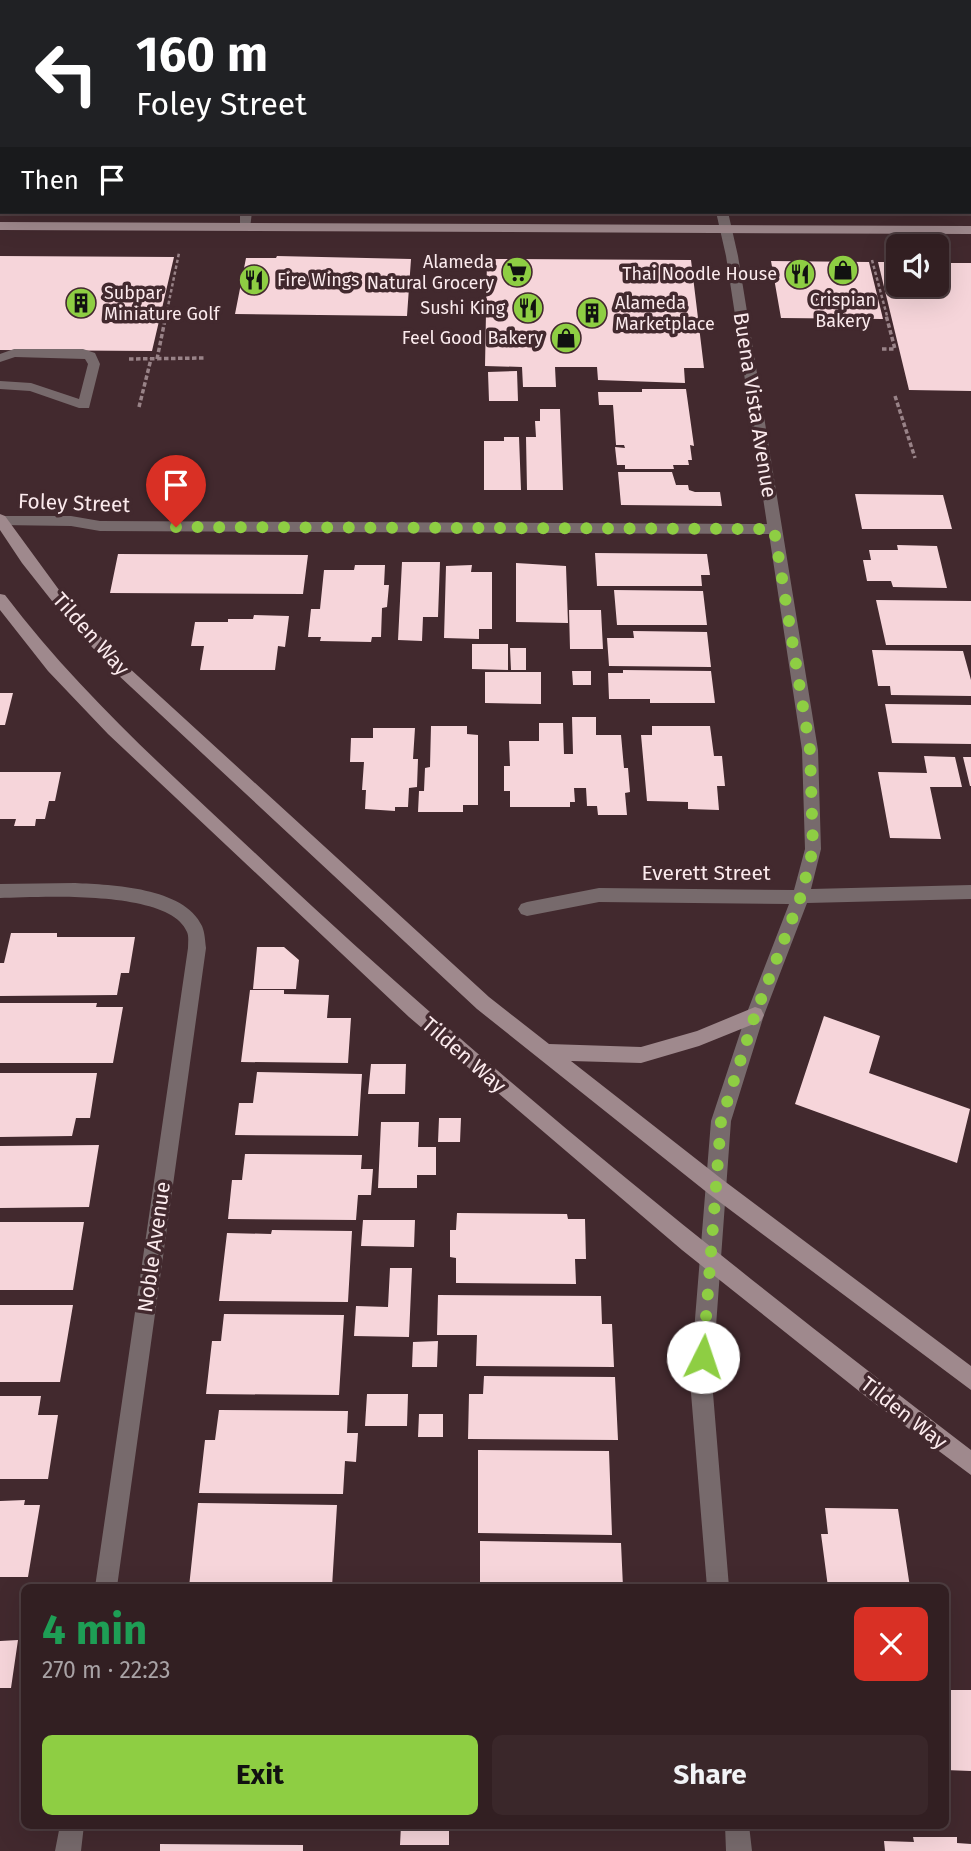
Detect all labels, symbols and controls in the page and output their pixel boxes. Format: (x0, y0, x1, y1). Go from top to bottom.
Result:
text: 160 m (136, 25, 268, 84)
icon: left (21, 28, 112, 119)
text: Foley Street (136, 85, 307, 123)
icon: arrive (93, 161, 131, 199)
text: Then (21, 165, 79, 196)
map controls (886, 234, 949, 297)
button: sound (886, 234, 949, 297)
place label: Alameda Natural Grocery (367, 251, 494, 294)
shop icon: Crispian Bakery (826, 253, 860, 287)
supermarket icon: Alameda Natural Grocery (500, 255, 534, 289)
restaurant icon: Thai Noodle House (783, 257, 817, 291)
restaurant icon: Fire Wings (237, 263, 271, 297)
place label: Thai Noodle House (622, 263, 777, 285)
place label: Fire Wings (277, 269, 359, 291)
place label: Subpar Miniature Golf (104, 282, 222, 325)
building icon: Subpar Miniature Golf (64, 286, 98, 320)
place label: Crispian Bakery (810, 289, 876, 332)
restaurant icon: Sushi King (511, 291, 545, 325)
place label: Alameda Marketplace (615, 292, 715, 335)
building icon: Alameda Marketplace (575, 296, 609, 330)
place label: Sushi King (420, 297, 506, 319)
street label: Buena Vista Avenue (728, 310, 782, 500)
shop icon: Feel Good Bakery (549, 321, 583, 355)
place label: Feel Good Bakery (402, 327, 543, 349)
pin (146, 455, 206, 527)
icon: arrive (157, 466, 195, 504)
street label: Foley Street (18, 488, 131, 518)
street label: Tilden Way (47, 587, 136, 681)
street label: Everett Street (641, 860, 771, 886)
street label: Tilden Way (417, 1011, 512, 1099)
street label: Noble Avenue (132, 1180, 176, 1314)
position arrow (666, 1320, 740, 1394)
street label: Tilden Way (855, 1371, 953, 1455)
text: 4 min (42, 1605, 147, 1655)
button: close (854, 1607, 928, 1681)
text: 270 m · 22:23 (42, 1656, 170, 1684)
button: Exit (42, 1735, 478, 1815)
button: Share (492, 1735, 928, 1815)

